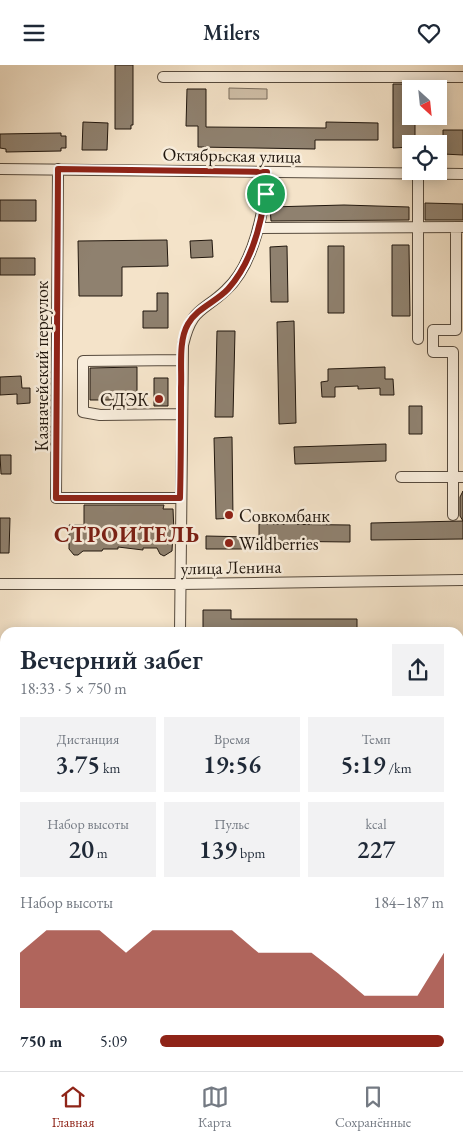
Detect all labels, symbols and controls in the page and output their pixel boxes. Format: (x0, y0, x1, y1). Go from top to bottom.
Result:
text: Milers (203, 18, 260, 47)
icon: menu (20, 19, 48, 47)
icon: heart (415, 19, 443, 47)
north arrow (402, 80, 448, 125)
map controls (402, 80, 447, 180)
button: locate (402, 135, 447, 180)
street label: Октябрьская улица (162, 142, 302, 168)
pin (245, 173, 287, 215)
icon: arrive (252, 180, 280, 208)
street label: Казначейский переулок (30, 280, 53, 451)
place label: СДЭК (100, 388, 149, 411)
marker: СДЭК (153, 393, 165, 405)
place label: Совкомбанк (239, 504, 330, 527)
marker: Совкомбанк (223, 509, 235, 521)
district label: СТРОИТЕЛЬ (54, 520, 200, 549)
place label: Wildberries (239, 532, 319, 555)
marker: Wildberries (223, 537, 235, 549)
street label: улица Ленина (180, 555, 282, 579)
text: Вечерний забег (20, 641, 203, 677)
button: share (392, 644, 444, 696)
text: 18:33 · 5 × 750 m (20, 678, 127, 699)
text: Дистанция (57, 730, 119, 748)
text: Время (214, 730, 250, 748)
text: Темп (361, 730, 391, 748)
text: 3.75 (56, 748, 100, 780)
text: 19:56 (203, 748, 261, 780)
text: 5:19 (340, 748, 386, 780)
text: km (100, 759, 120, 777)
text: /km (386, 759, 412, 777)
text: Набор высоты (47, 815, 129, 833)
text: Пульс (214, 815, 250, 833)
text: kcal (366, 815, 387, 833)
text: 20 (68, 833, 94, 865)
text: 139 (199, 833, 237, 865)
text: 227 (357, 833, 395, 865)
text: m (94, 844, 108, 862)
text: bpm (237, 844, 265, 862)
text: Набор высоты (20, 892, 113, 913)
text: 184–187 m (373, 892, 444, 913)
text: 750 m (20, 1031, 62, 1052)
text: 5:09 (100, 1031, 127, 1052)
tab: Главная (52, 1083, 94, 1131)
tab: Карта (198, 1083, 231, 1131)
tab: Сохранённые (335, 1083, 411, 1131)

